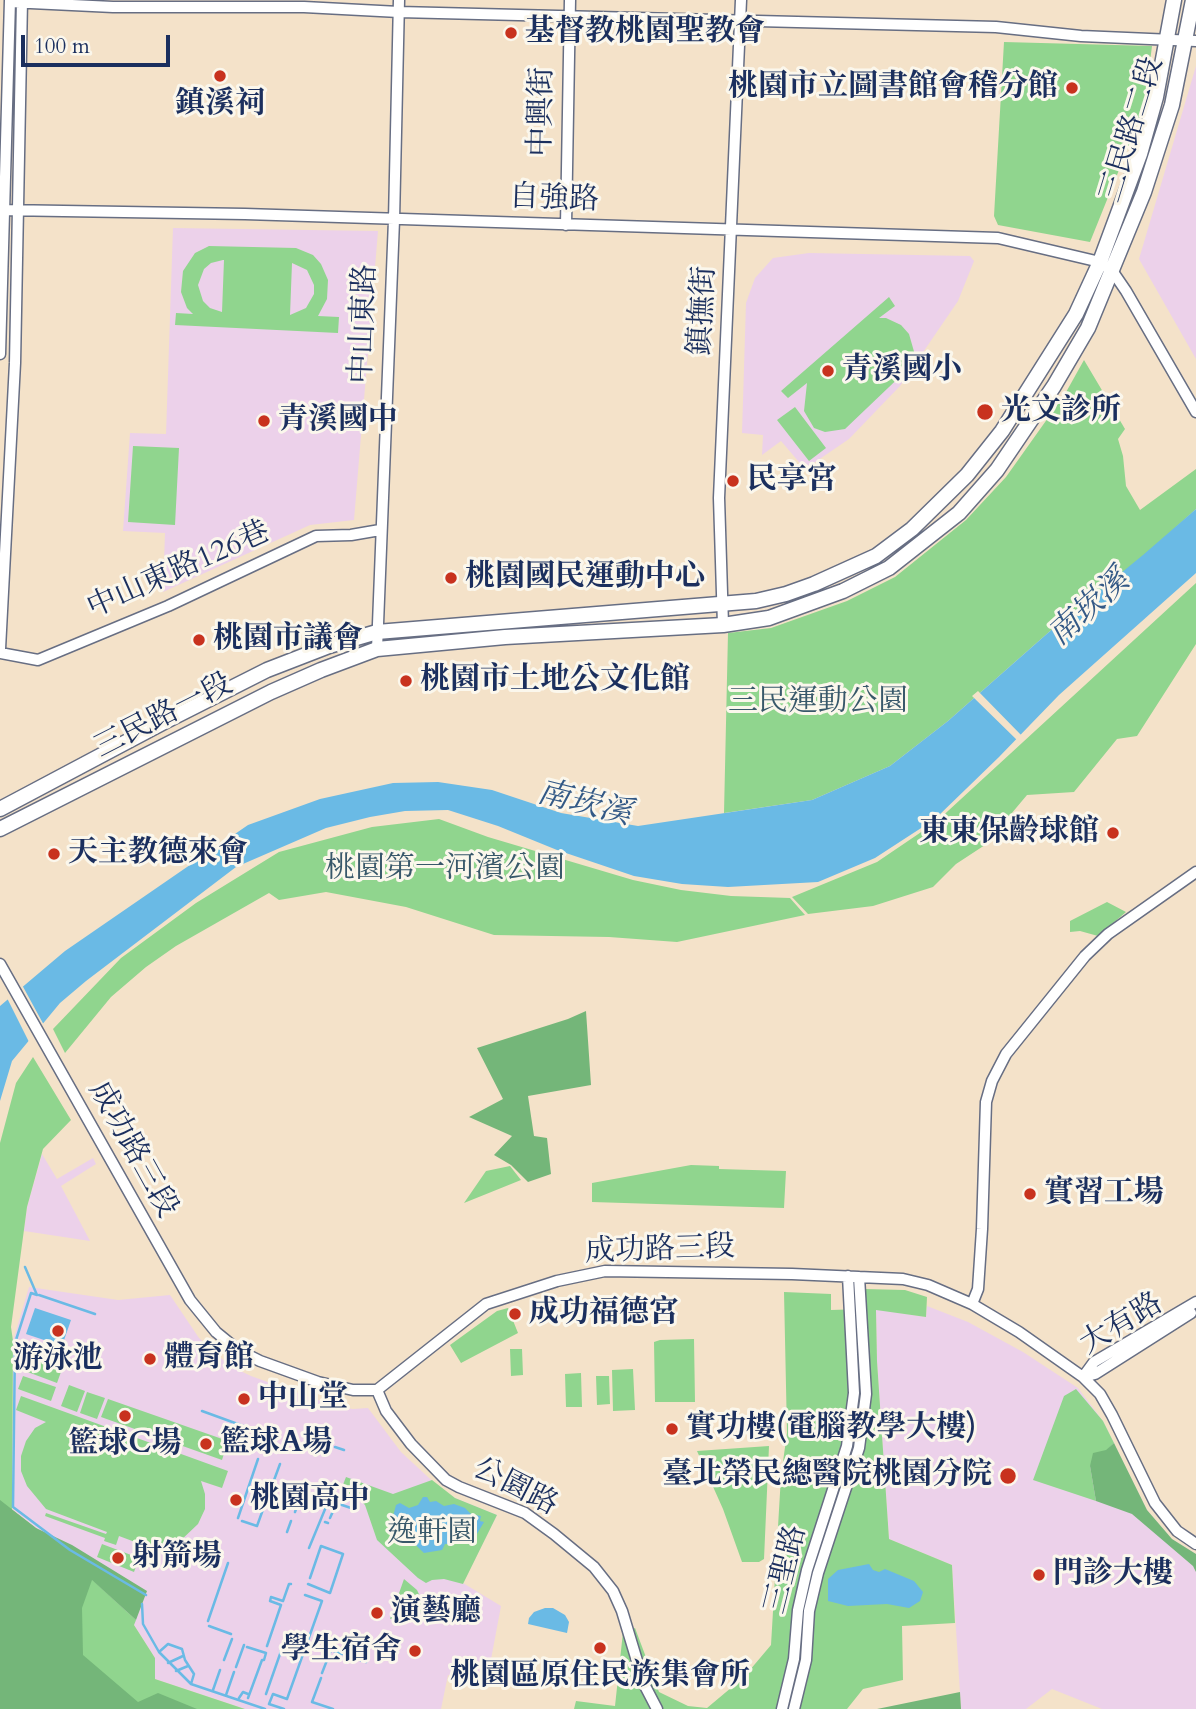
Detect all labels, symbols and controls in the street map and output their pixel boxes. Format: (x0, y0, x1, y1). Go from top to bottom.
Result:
place label: 基督教桃園聖教會 (525, 15, 765, 51)
scale bar (24, 21, 173, 65)
marker: 基督教桃園聖教會 (503, 25, 519, 41)
text: 100 m (34, 32, 90, 61)
street label: 三民路二段 (1094, 53, 1172, 207)
street label: 中興街 (524, 67, 562, 157)
marker: 鎮溪祠 (212, 68, 228, 84)
place label: 桃園市立圖書館會稽分館 (728, 70, 1058, 106)
marker: 桃園市立圖書館會稽分館 (1064, 80, 1080, 96)
place label: 鎮溪祠 (175, 87, 265, 123)
street label: 自強路 (508, 180, 600, 220)
street label: 中山東路 (345, 263, 385, 385)
street label: 鎮撫街 (684, 265, 724, 357)
place label: 青溪國小 (842, 353, 962, 389)
marker: 青溪國小 (820, 363, 836, 379)
place label: 光文診所 (1001, 394, 1121, 430)
marker: 光文診所 (975, 402, 995, 422)
place label: 青溪國中 (278, 403, 398, 439)
marker: 青溪國中 (256, 413, 272, 429)
place label: 民享宮 (747, 463, 837, 499)
marker: 民享宮 (725, 473, 741, 489)
street label: 中山東路126巷 (82, 515, 276, 627)
place label: 桃園國民運動中心 (465, 560, 705, 596)
water label: 南崁溪 (1041, 563, 1139, 655)
marker: 桃園國民運動中心 (443, 570, 459, 586)
place label: 桃園市議會 (213, 622, 363, 658)
marker: 桃園市議會 (191, 632, 207, 648)
place label: 桃園市土地公文化館 (420, 663, 690, 699)
street label: 三民路一段 (89, 667, 239, 767)
marker: 桃園市土地公文化館 (398, 673, 414, 689)
park label: 三民運動公園 (728, 685, 908, 721)
water label: 南崁溪 (533, 775, 635, 835)
place label: 東東保齡球館 (919, 815, 1099, 851)
marker: 東東保齡球館 (1105, 825, 1121, 841)
place label: 天主教德來會 (68, 836, 248, 872)
marker: 天主教德來會 (46, 846, 62, 862)
park label: 桃園第一河濱公園 (325, 852, 565, 888)
street label: 成功路三段 (80, 1076, 184, 1224)
place label: 實習工場 (1044, 1176, 1164, 1212)
marker: 實習工場 (1022, 1186, 1038, 1202)
street label: 成功路三段 (584, 1230, 736, 1272)
street label: 大有路 (1074, 1286, 1170, 1364)
place label: 成功福德宮 (529, 1296, 679, 1332)
marker: 成功福德宮 (507, 1306, 523, 1322)
marker: 游泳池 (50, 1323, 66, 1339)
place label: 體育館 (164, 1341, 254, 1377)
place label: 游泳池 (13, 1342, 103, 1378)
marker: 體育館 (142, 1351, 158, 1367)
place label: 中山堂 (258, 1381, 348, 1417)
marker: 中山堂 (236, 1391, 252, 1407)
marker: 籃球C場 (117, 1408, 133, 1424)
place label: 實功樓(電腦教學大樓) (686, 1411, 976, 1447)
marker: 實功樓(電腦教學大樓) (664, 1421, 680, 1437)
place label: 籃球A場 (220, 1426, 333, 1462)
place label: 籃球C場 (68, 1427, 182, 1463)
marker: 籃球A場 (198, 1436, 214, 1452)
street label: 公園路 (467, 1452, 563, 1524)
place label: 臺北榮民總醫院桃園分院 (662, 1458, 992, 1494)
marker: 臺北榮民總醫院桃園分院 (998, 1466, 1018, 1486)
place label: 桃園高中 (250, 1482, 370, 1518)
marker: 桃園高中 (228, 1492, 244, 1508)
park label: 逸軒園 (387, 1516, 477, 1552)
street label: 三聖路 (759, 1522, 815, 1618)
place label: 射箭場 (132, 1540, 222, 1576)
marker: 射箭場 (110, 1550, 126, 1566)
place label: 門診大樓 (1053, 1557, 1173, 1593)
marker: 門診大樓 (1031, 1567, 1047, 1583)
place label: 演藝廳 (391, 1595, 481, 1631)
marker: 演藝廳 (369, 1605, 385, 1621)
place label: 學生宿舍 (281, 1633, 401, 1669)
marker: 桃園區原住民族集會所 (592, 1640, 608, 1656)
marker: 學生宿舍 (407, 1643, 423, 1659)
place label: 桃園區原住民族集會所 (450, 1659, 750, 1695)

